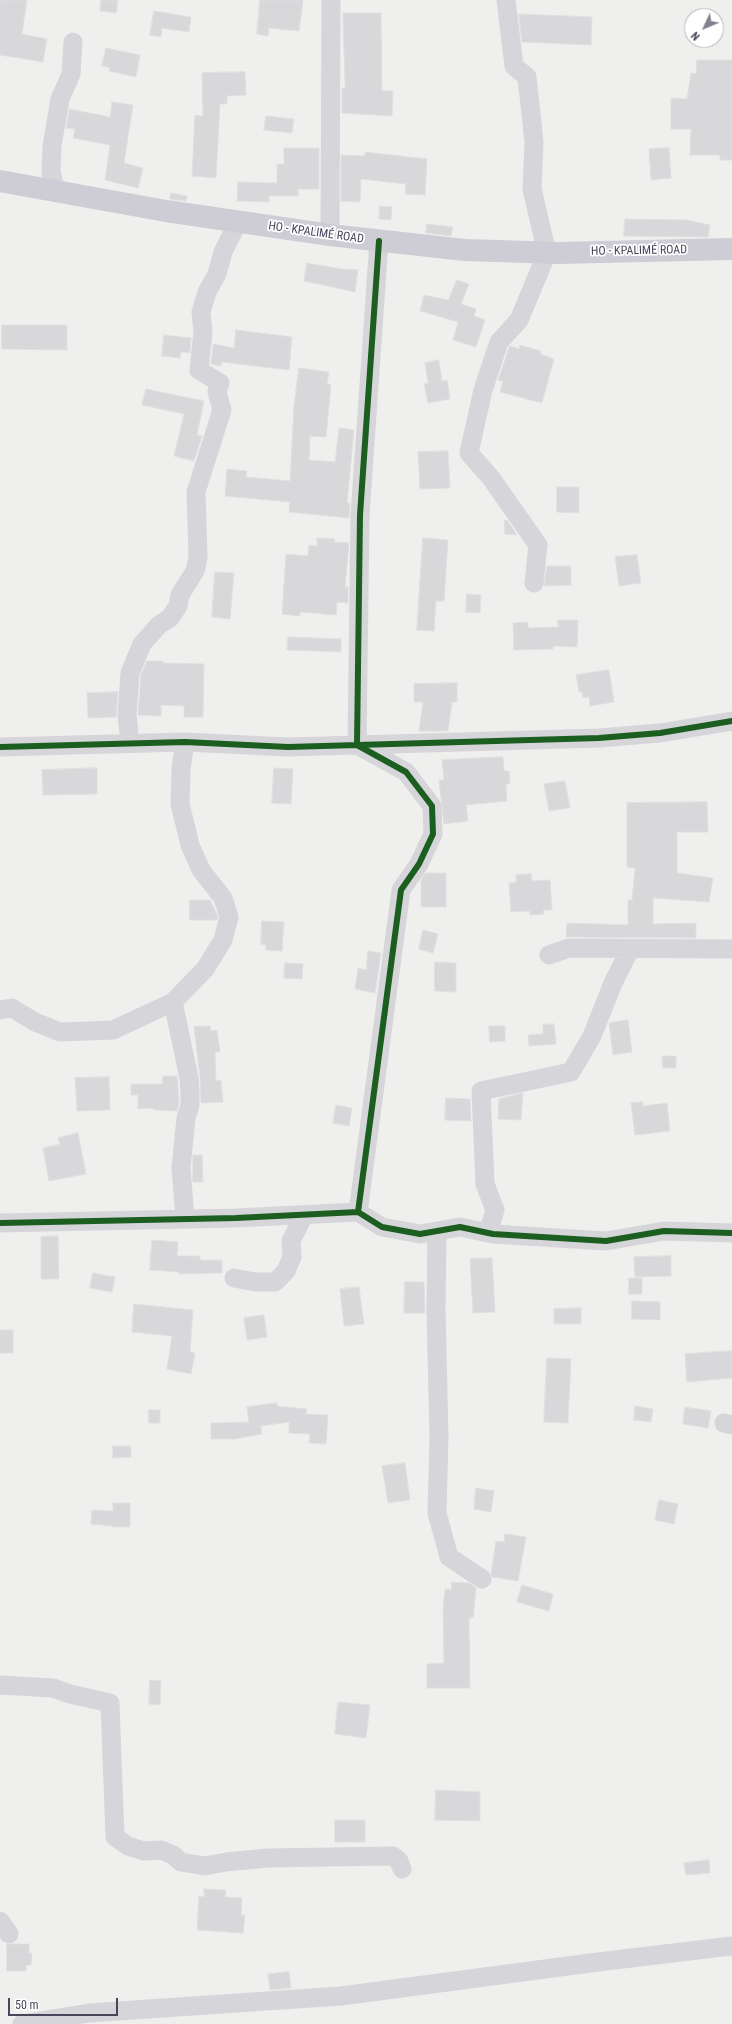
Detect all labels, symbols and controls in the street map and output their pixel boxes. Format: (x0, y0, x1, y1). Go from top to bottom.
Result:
north arrow (684, 8, 724, 48)
text: N (689, 29, 703, 43)
street label: HO - KPALIMÉ ROAD (267, 219, 365, 247)
street label: HO - KPALIMÉ ROAD (591, 243, 687, 259)
scale bar (10, 1990, 120, 2016)
text: 50 m (15, 1998, 39, 2012)

